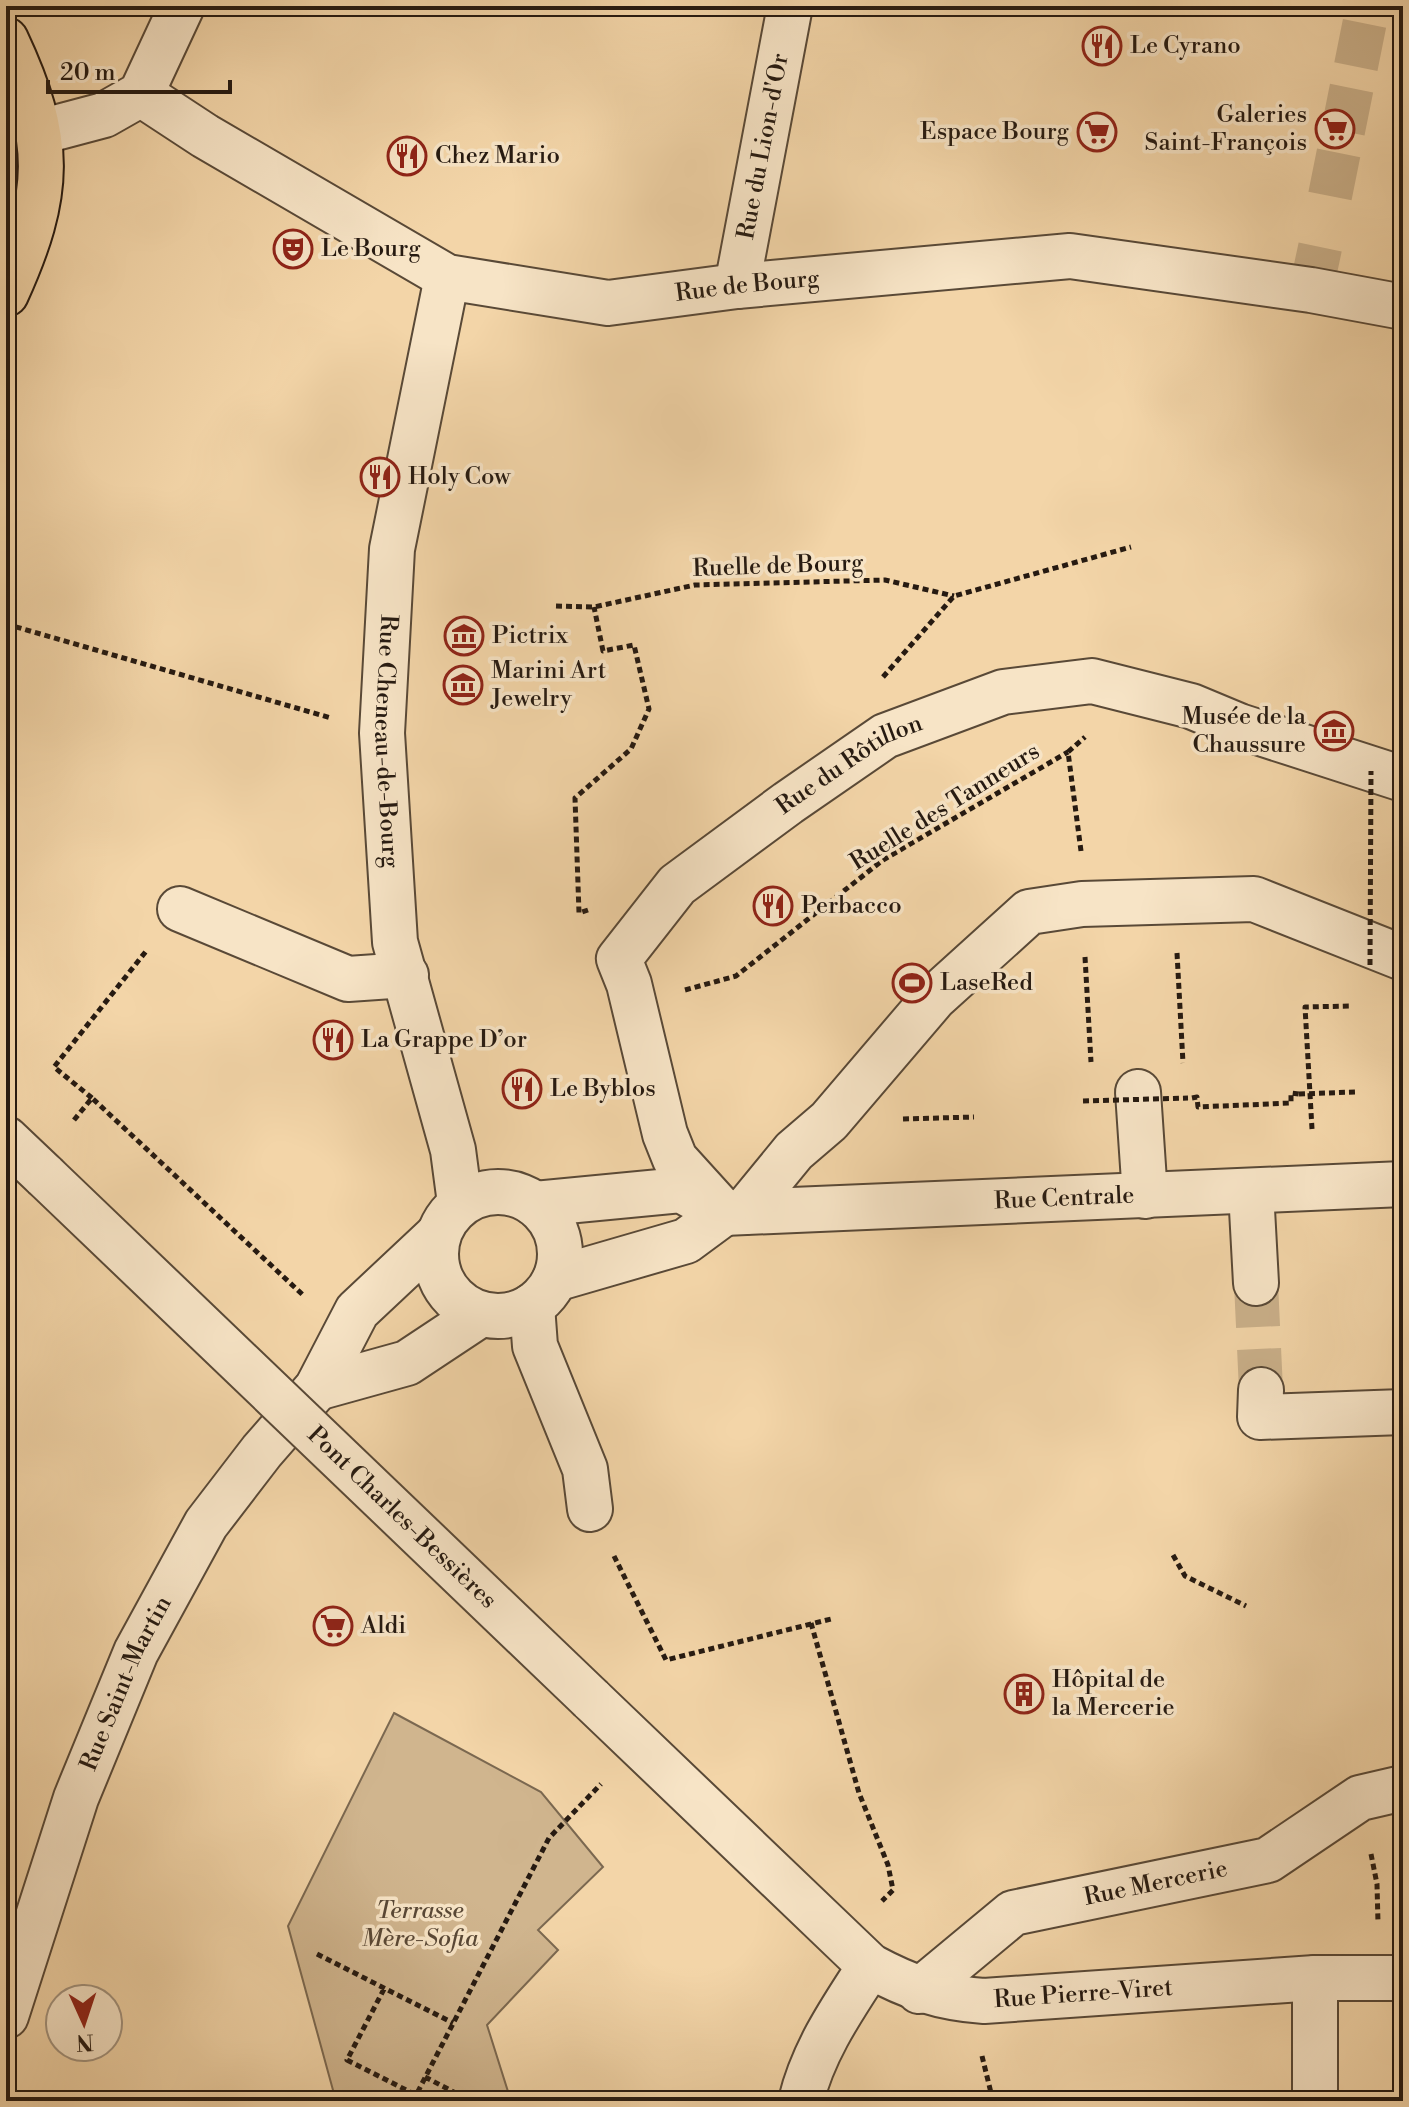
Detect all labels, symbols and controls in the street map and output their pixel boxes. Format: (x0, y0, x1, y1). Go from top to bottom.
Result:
restaurant icon: Le Cyrano (1081, 25, 1123, 67)
place label: Le Cyrano (1130, 31, 1241, 61)
scale bar (48, 44, 230, 94)
street label: Rue du Lion-d'Or (731, 51, 796, 242)
text: 20 m (60, 58, 116, 88)
place label: Galeries Saint-François (1145, 100, 1307, 158)
supermarket icon: Galeries Saint-François (1314, 108, 1356, 150)
supermarket icon: Espace Bourg (1076, 111, 1118, 153)
place label: Espace Bourg (920, 117, 1070, 147)
restaurant icon: Chez Mario (386, 135, 428, 177)
place label: Chez Mario (435, 141, 560, 171)
theatre icon: Le Bourg (272, 228, 314, 270)
place label: Le Bourg (321, 234, 421, 264)
street label: Rue de Bourg (673, 264, 821, 309)
restaurant icon: Holy Cow (359, 456, 401, 498)
place label: Holy Cow (408, 462, 512, 492)
street label: Ruelle de Bourg (692, 548, 865, 584)
street label: Rue Cheneau-de-Bourg (367, 614, 405, 869)
museum icon: Pictrix (443, 615, 485, 657)
place label: Pictrix (492, 621, 569, 651)
place label: Marini Art Jewelry (490, 656, 607, 714)
museum icon: Marini Art Jewelry (442, 664, 484, 706)
place label: Musée de la Chaussure (1181, 702, 1307, 760)
street label: Rue du Rôtillon (770, 708, 927, 822)
museum icon: Musée de la Chaussure (1313, 710, 1355, 752)
street label: Ruelle des Tanneurs (845, 737, 1045, 877)
restaurant icon: Perbacco (752, 885, 794, 927)
place label: Perbacco (801, 891, 902, 921)
sports icon: LaseRed (891, 962, 933, 1004)
place label: LaseRed (940, 968, 1033, 998)
restaurant icon: La Grappe D’or (312, 1019, 354, 1061)
place label: La Grappe D’or (361, 1025, 527, 1055)
restaurant icon: Le Byblos (501, 1068, 543, 1110)
place label: Le Byblos (550, 1074, 656, 1104)
street label: Rue Centrale (993, 1180, 1135, 1216)
street label: Pont Charles-Bessières (301, 1420, 503, 1615)
street label: Rue Saint-Martin (74, 1591, 179, 1775)
supermarket icon: Aldi (312, 1605, 354, 1647)
place label: Aldi (360, 1611, 406, 1641)
place label: Hôpital de la Mercerie (1052, 1665, 1175, 1723)
building icon: Hôpital de la Mercerie (1003, 1673, 1045, 1715)
street label: Rue Mercerie (1081, 1854, 1230, 1913)
park label: Terrasse Mère-Sofia (362, 1896, 479, 1954)
street label: Rue Pierre-Viret (993, 1973, 1174, 2015)
north arrow (44, 1983, 124, 2063)
text: N (75, 2028, 94, 2055)

